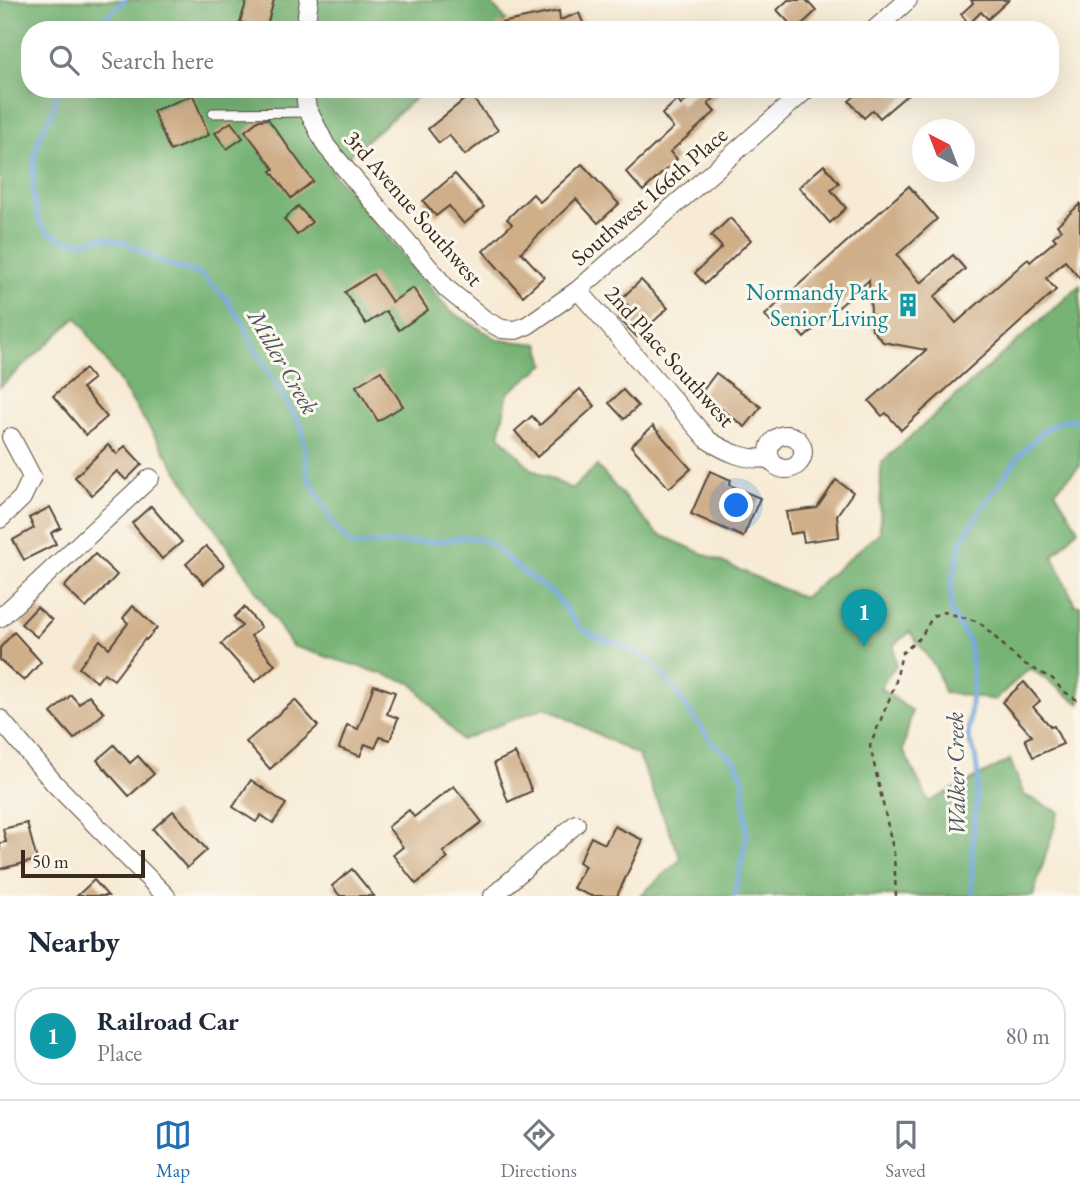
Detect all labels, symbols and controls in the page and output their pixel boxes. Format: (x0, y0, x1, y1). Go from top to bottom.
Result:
search box (21, 21, 1059, 98)
icon: search (45, 41, 83, 79)
text: Search here (101, 43, 214, 77)
north arrow (912, 119, 975, 182)
street label: Southwest 166th Place (564, 120, 734, 272)
street label: 3rd Avenue Southwest (338, 124, 490, 293)
place label: Normandy Park Senior Living (746, 277, 889, 333)
street label: 2nd Place Southwest (598, 279, 742, 434)
building icon: Normandy Park Senior Living (894, 291, 922, 319)
water label: Miller Creek (240, 302, 326, 420)
your location (719, 488, 753, 522)
pin: 1 (841, 589, 887, 647)
water label: Walker Creek (939, 712, 972, 836)
scale bar (21, 847, 145, 879)
text: 50 m (32, 849, 69, 874)
text: Nearby (28, 922, 120, 961)
text: Railroad Car (97, 1004, 239, 1038)
text: 1 (47, 1021, 59, 1051)
text: 80 m (1005, 1021, 1050, 1051)
text: Place (97, 1038, 142, 1068)
tab: Map (154, 1116, 192, 1183)
tab: Directions (500, 1116, 577, 1183)
tab: Saved (885, 1116, 926, 1183)

